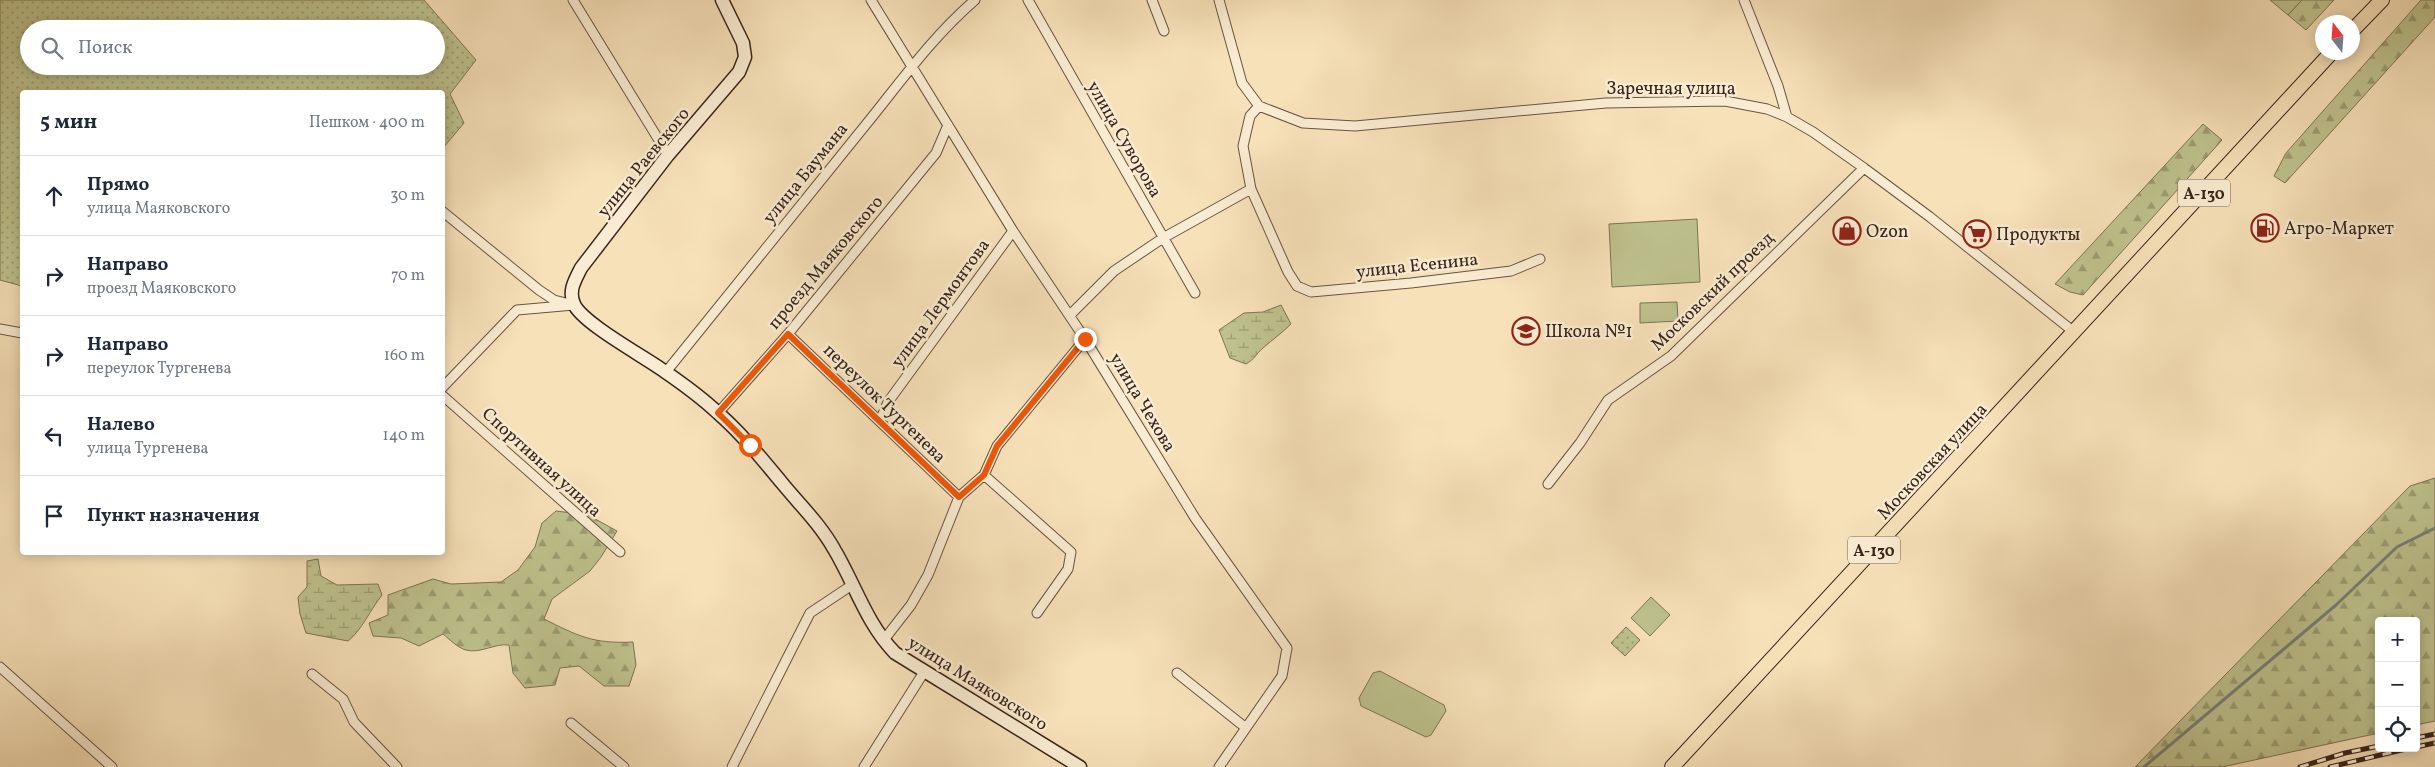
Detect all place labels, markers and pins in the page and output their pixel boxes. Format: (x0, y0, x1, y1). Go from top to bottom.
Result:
fuel station icon: Агро-Маркет (2250, 213, 2280, 243)
shop icon: Ozon (1832, 216, 1862, 246)
place label: Агро-Маркет (2284, 217, 2394, 242)
supermarket icon: Продукты (1962, 219, 1992, 249)
place label: Ozon (1866, 220, 1909, 245)
place label: Продукты (1996, 223, 2081, 248)
school or university icon: Школа №1 (1511, 316, 1541, 346)
place label: Школа №1 (1545, 320, 1632, 345)

